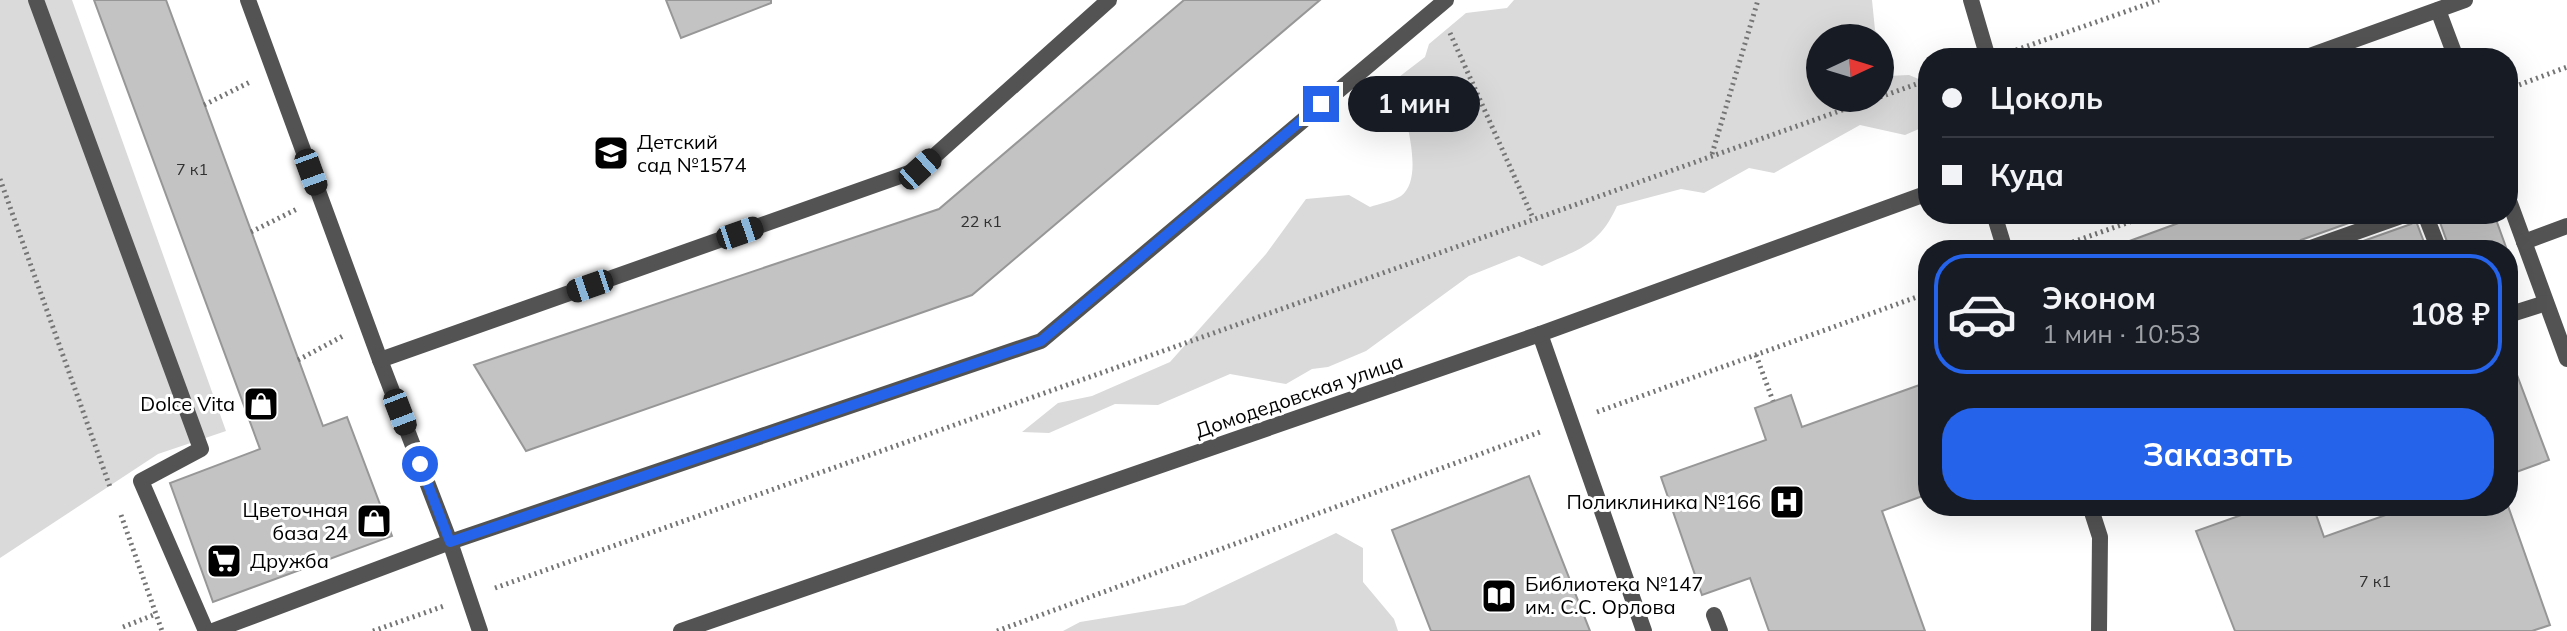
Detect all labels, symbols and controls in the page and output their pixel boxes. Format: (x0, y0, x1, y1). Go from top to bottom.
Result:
north arrow (1806, 24, 1894, 112)
map controls (1806, 24, 1894, 112)
callout: 1 мин (1349, 76, 1481, 132)
text: Цоколь (1990, 79, 2103, 117)
route end (1303, 86, 1339, 122)
text: 1 мин (1378, 87, 1450, 120)
place label: Детский сад №1574 (637, 129, 746, 177)
school or university icon: Детский сад №1574 (592, 134, 630, 172)
car (894, 144, 946, 194)
car (292, 145, 330, 199)
text: Куда (1990, 156, 2064, 194)
house number: 7 к1 (176, 159, 208, 179)
house number: 22 к1 (960, 211, 1002, 231)
car (713, 214, 767, 252)
car (563, 267, 617, 305)
icon: car (1946, 278, 2018, 350)
text: Эконом (2042, 279, 2156, 317)
text: 108 ₽ (2410, 295, 2490, 333)
text: 1 мин · 10:53 (2042, 317, 2201, 350)
street label: Домодедовская улица (1191, 348, 1406, 443)
shop icon: Dolce Vita (242, 385, 280, 423)
car (380, 385, 420, 439)
place label: Dolce Vita (140, 391, 235, 416)
button: Заказать (1942, 408, 2494, 500)
route start (402, 446, 438, 482)
hospital icon: Поликлиника №166 (1768, 483, 1806, 521)
place label: Поликлиника №166 (1566, 489, 1761, 514)
place label: Цветочная база 24 (243, 497, 348, 545)
shop icon: Цветочная база 24 (355, 502, 393, 540)
supermarket icon: Дружба (205, 542, 243, 580)
place label: Дружба (250, 548, 329, 573)
place label: Библиотека №147 им. С.С. Орлова (1525, 571, 1703, 619)
house number: 7 к1 (2359, 571, 2391, 591)
library icon: Библиотека №147 им. С.С. Орлова (1480, 577, 1518, 615)

